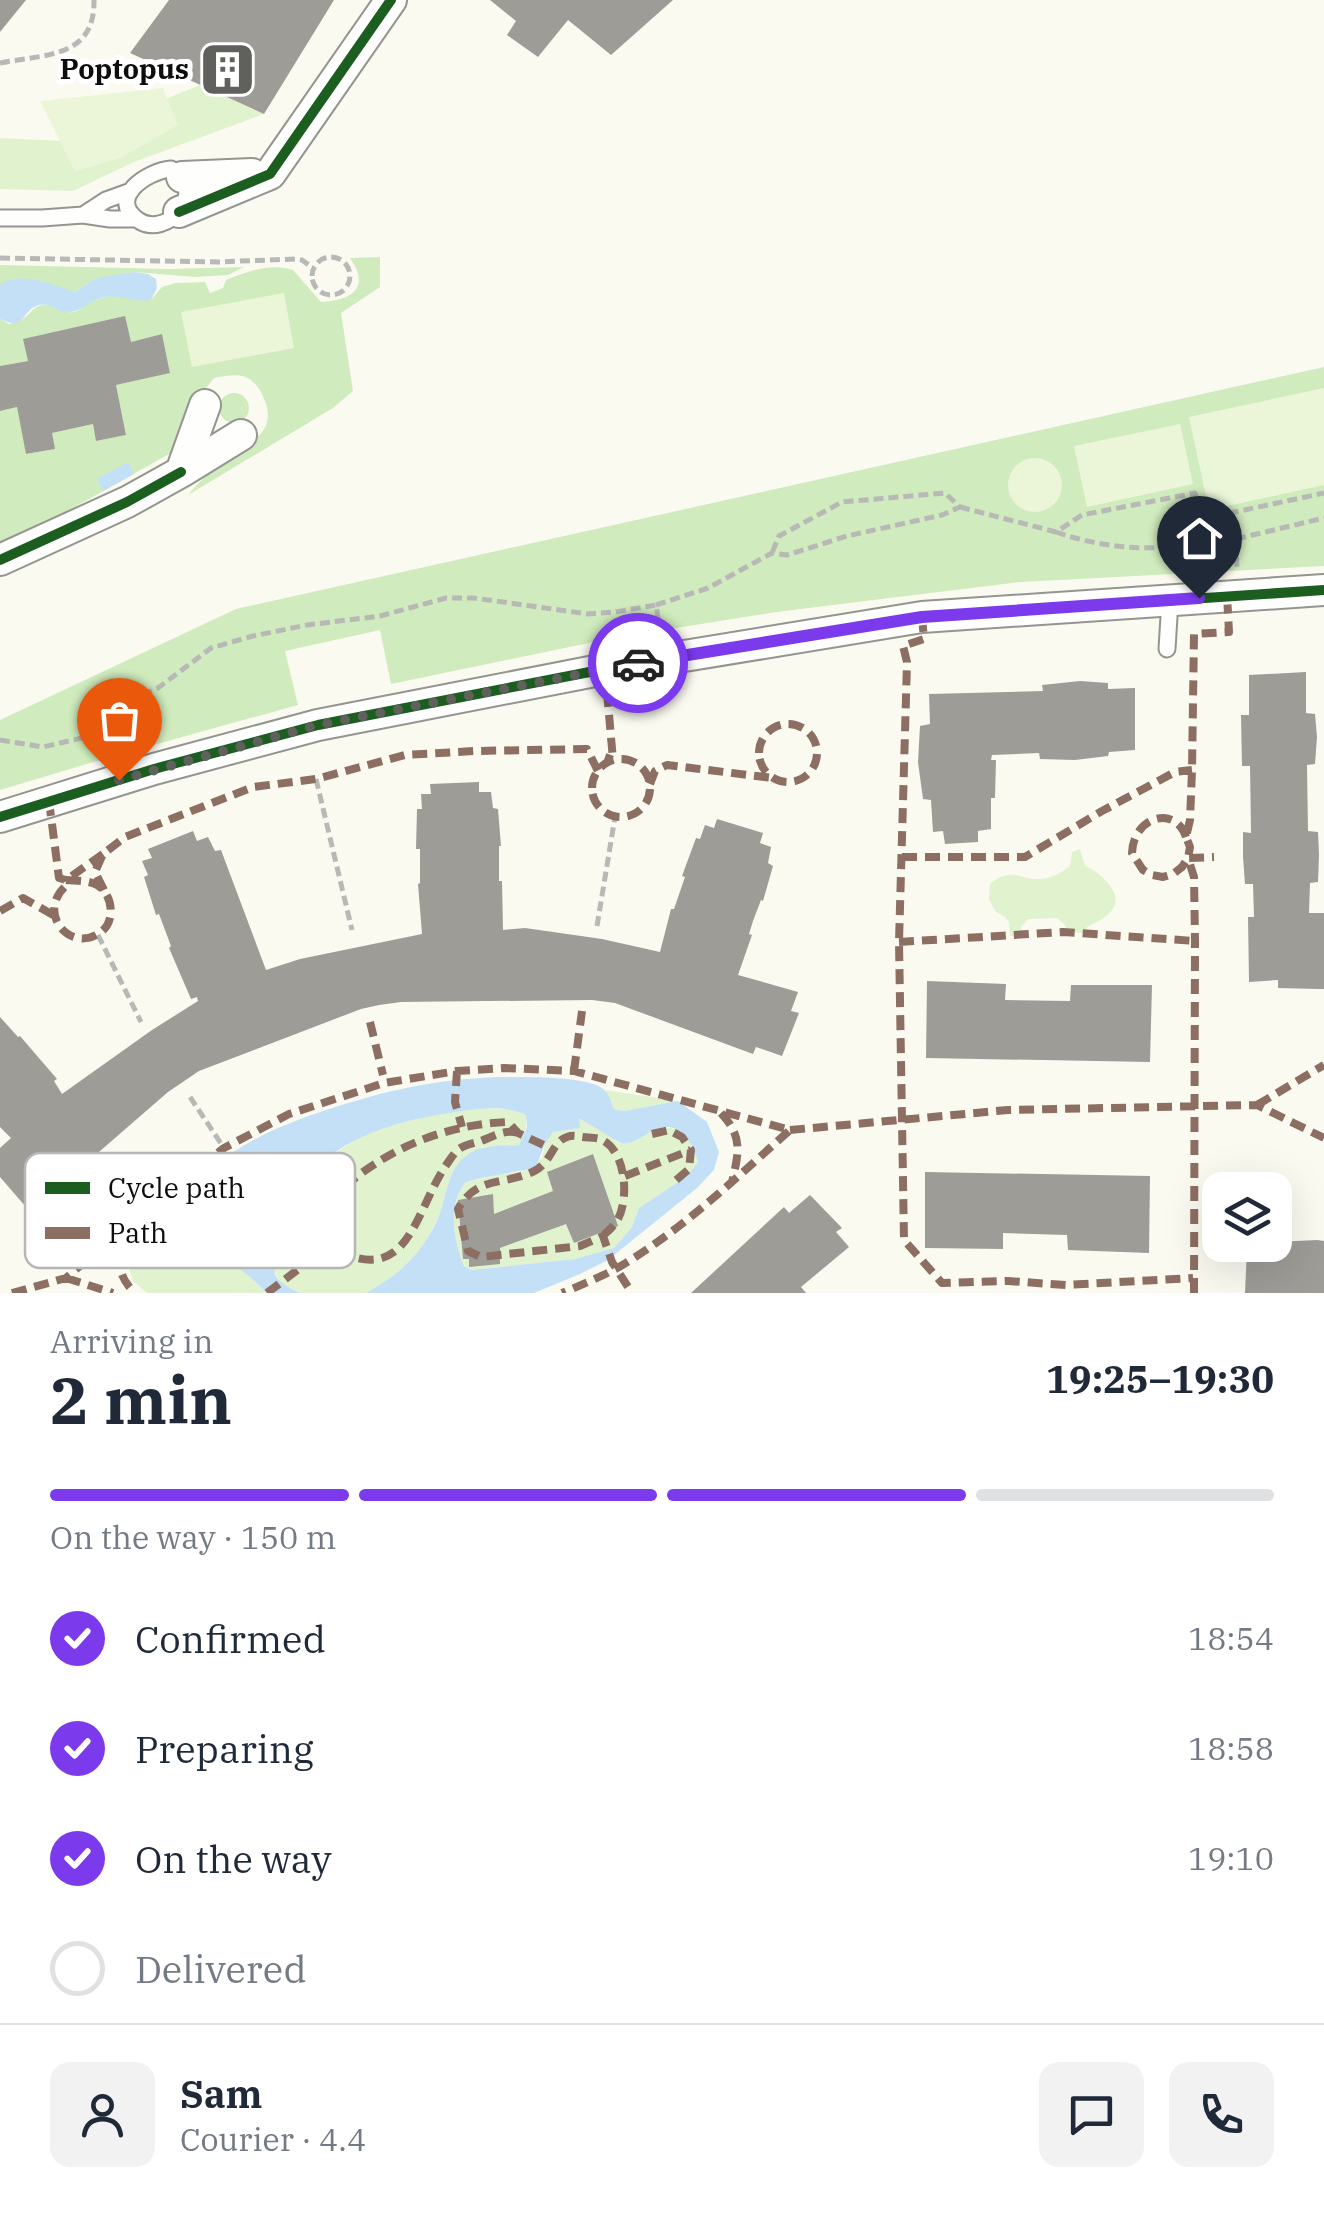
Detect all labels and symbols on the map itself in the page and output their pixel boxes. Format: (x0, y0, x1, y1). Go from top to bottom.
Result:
building icon: Poptopus (198, 39, 258, 99)
place label: Poptopus (60, 50, 189, 87)
pin (1157, 496, 1242, 599)
courier (588, 613, 688, 713)
pin (77, 678, 162, 781)
legend (25, 1153, 355, 1268)
text: Cycle path (108, 1169, 245, 1206)
text: Path (108, 1214, 167, 1251)

